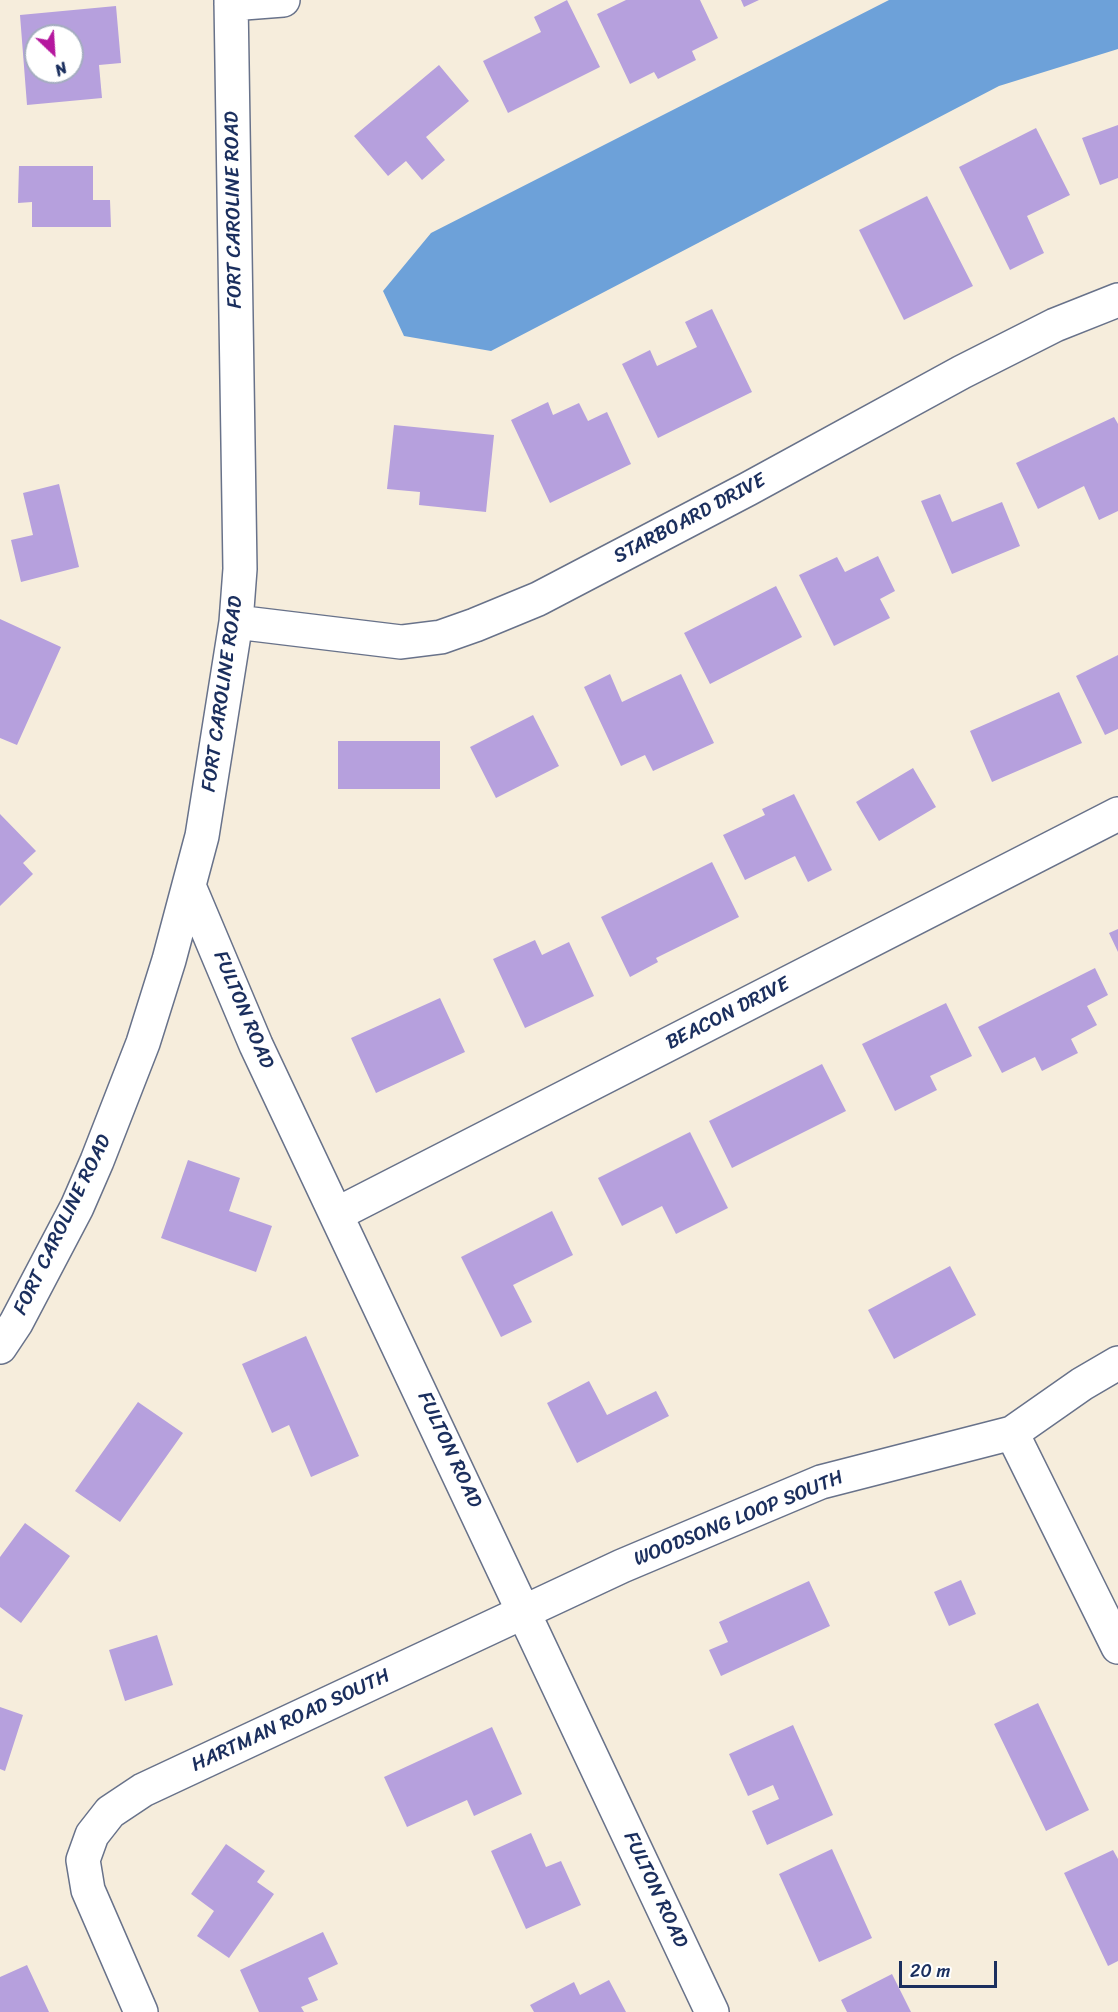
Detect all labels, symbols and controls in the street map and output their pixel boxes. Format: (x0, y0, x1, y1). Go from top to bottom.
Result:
north arrow (24, 24, 84, 84)
text: N (50, 53, 72, 84)
street label: FORT CAROLINE ROAD (220, 111, 248, 309)
street label: STARBOARD DRIVE (610, 469, 770, 569)
street label: FORT CAROLINE ROAD (197, 595, 249, 793)
street label: FULTON ROAD (207, 948, 279, 1072)
street label: BEACON DRIVE (662, 973, 794, 1055)
street label: FORT CAROLINE ROAD (9, 1131, 117, 1319)
street label: FULTON ROAD (412, 1388, 486, 1512)
street label: WOODSONG LOOP SOUTH (631, 1466, 847, 1572)
street label: HARTMAN ROAD SOUTH (188, 1664, 394, 1778)
street label: FULTON ROAD (618, 1828, 692, 1952)
scale bar (902, 1949, 1000, 1987)
text: 20 m (910, 1955, 950, 1987)

